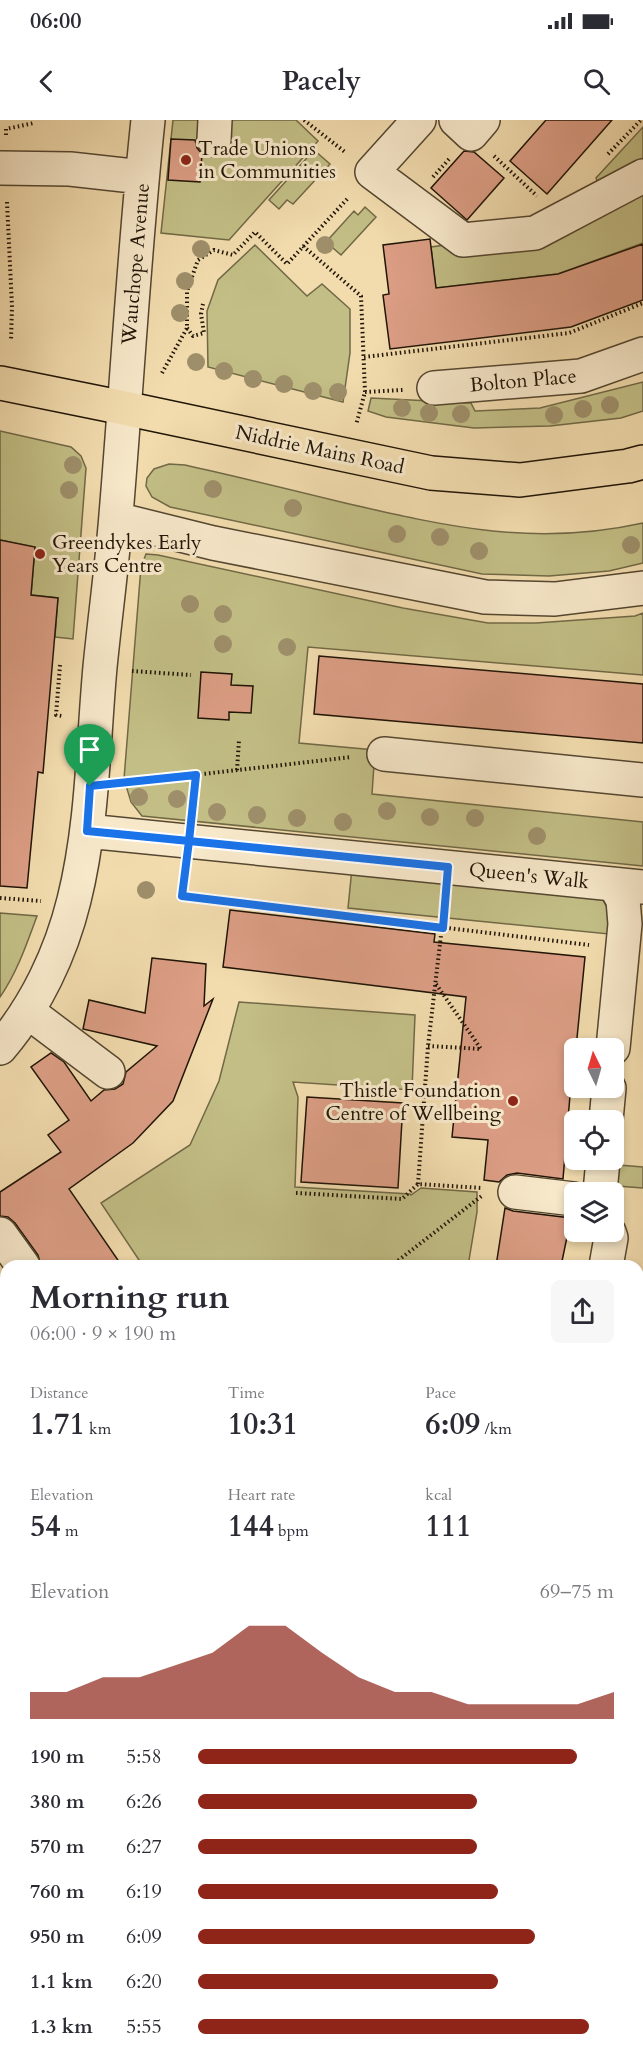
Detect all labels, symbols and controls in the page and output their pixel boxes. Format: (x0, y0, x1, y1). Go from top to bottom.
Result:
text: 06:00 (30, 6, 81, 36)
text: Pacely (282, 63, 361, 100)
icon: back (30, 65, 63, 98)
icon: search (580, 65, 613, 98)
place label: Trade Unions in Communities (198, 135, 336, 185)
marker: Trade Unions in Communities (179, 153, 193, 167)
street label: Wauchope Avenue (115, 182, 156, 347)
street label: Bolton Place (469, 362, 578, 399)
street label: Niddrie Mains Road (233, 418, 407, 481)
place label: Greendykes Early Years Centre (52, 529, 202, 579)
marker: Greendykes Early Years Centre (33, 547, 47, 561)
pin (64, 724, 115, 786)
icon: arrive (73, 733, 106, 766)
street label: Queen's Walk (467, 856, 591, 895)
north arrow (564, 1038, 624, 1098)
map controls (564, 1038, 624, 1242)
place label: Thistle Foundation Centre of Wellbeing (326, 1077, 502, 1127)
marker: Thistle Foundation Centre of Wellbeing (506, 1094, 520, 1108)
button: locate (564, 1110, 624, 1170)
button: layers (564, 1182, 624, 1242)
text: Morning run (30, 1275, 230, 1320)
button: share (551, 1280, 614, 1343)
text: 06:00 · 9 × 190 m (30, 1320, 176, 1347)
text: Distance (30, 1382, 88, 1404)
text: Time (228, 1382, 265, 1404)
text: Pace (425, 1382, 456, 1404)
text: 1.71 (30, 1404, 85, 1445)
text: 10:31 (228, 1404, 298, 1445)
text: 6:09 (425, 1404, 480, 1445)
text: km (85, 1418, 111, 1440)
text: /km (480, 1418, 512, 1440)
text: Elevation (30, 1484, 94, 1506)
text: Heart rate (228, 1484, 295, 1506)
text: kcal (425, 1484, 452, 1506)
text: 54 (30, 1506, 61, 1547)
text: 144 (228, 1506, 274, 1547)
text: 111 (425, 1506, 471, 1547)
text: m (61, 1520, 79, 1542)
text: bpm (274, 1520, 309, 1542)
text: Elevation (30, 1578, 109, 1605)
text: 69–75 m (540, 1578, 614, 1605)
text: 190 m (30, 1743, 85, 1770)
text: 5:58 (126, 1743, 162, 1770)
text: 380 m (30, 1788, 85, 1815)
text: 6:26 (126, 1788, 162, 1815)
text: 570 m (30, 1833, 85, 1860)
text: 6:27 (126, 1833, 162, 1860)
text: 760 m (30, 1878, 85, 1905)
text: 6:19 (126, 1878, 162, 1905)
text: 950 m (30, 1923, 85, 1950)
text: 6:09 (126, 1923, 162, 1950)
text: 1.1 km (30, 1968, 93, 1995)
text: 6:20 (126, 1968, 162, 1995)
text: 1.3 km (30, 2013, 93, 2040)
text: 5:55 (126, 2013, 162, 2040)

